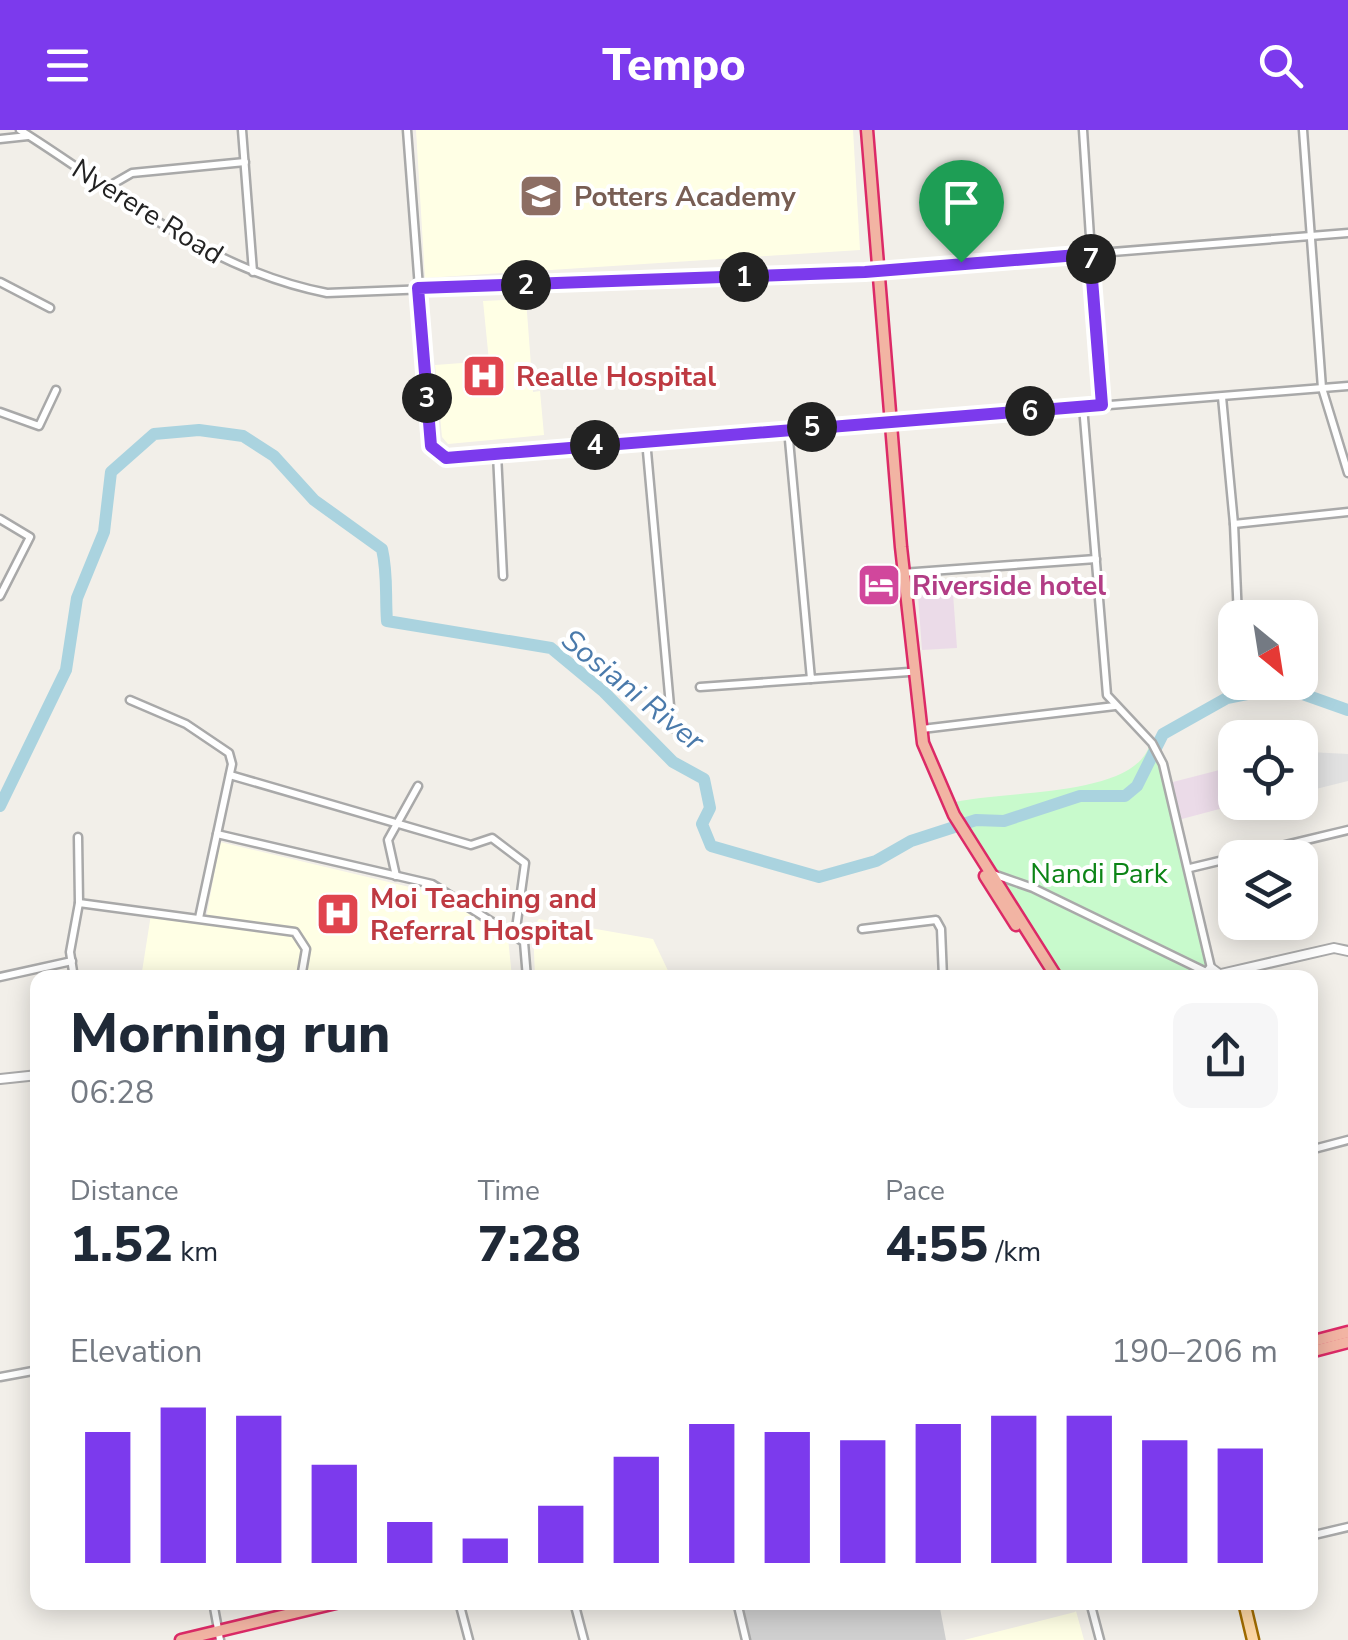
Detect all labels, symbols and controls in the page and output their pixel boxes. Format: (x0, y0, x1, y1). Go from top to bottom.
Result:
text: Tempo (602, 35, 746, 96)
icon: menu (40, 38, 95, 93)
icon: search (1253, 38, 1308, 93)
street label: Nyerere Road (65, 150, 230, 273)
pin (919, 160, 1004, 263)
school or university icon: Potters Academy (518, 173, 564, 219)
icon: arrive (934, 175, 989, 230)
place label: Potters Academy (574, 178, 796, 216)
pin: 7 (1066, 234, 1116, 284)
text: 7 (1083, 240, 1099, 278)
pin: 1 (719, 252, 769, 302)
text: 1 (736, 258, 752, 296)
pin: 2 (501, 260, 551, 310)
text: 2 (518, 266, 534, 304)
hospital icon: Realle Hospital (461, 353, 507, 399)
place label: Realle Hospital (516, 358, 716, 396)
pin: 3 (402, 373, 452, 423)
text: 3 (419, 379, 435, 417)
pin: 6 (1005, 386, 1055, 436)
text: 6 (1022, 392, 1038, 430)
pin: 5 (787, 402, 837, 452)
text: 5 (804, 408, 820, 446)
pin: 4 (570, 420, 620, 470)
text: 4 (587, 426, 603, 464)
hotel icon: Riverside hotel (856, 562, 902, 608)
place label: Riverside hotel (912, 567, 1106, 605)
north arrow (1218, 600, 1318, 700)
map controls (1218, 600, 1318, 940)
water label: Sosiani River (553, 620, 714, 762)
button: locate (1218, 720, 1318, 820)
button: layers (1218, 840, 1318, 940)
park label: Nandi Park (1030, 855, 1169, 893)
place label: Moi Teaching and Referral Hospital (370, 880, 597, 950)
hospital icon: Moi Teaching and Referral Hospital (315, 891, 361, 937)
text: Morning run (70, 996, 390, 1071)
button: share (1173, 1003, 1278, 1108)
text: 06:28 (70, 1071, 154, 1114)
text: Distance (70, 1172, 179, 1210)
text: Time (478, 1172, 540, 1210)
text: Pace (885, 1172, 945, 1210)
text: 1.52 (70, 1210, 173, 1279)
text: 7:28 (478, 1210, 581, 1279)
text: 4:55 (885, 1210, 988, 1279)
text: km (173, 1233, 218, 1271)
text: /km (988, 1233, 1041, 1271)
text: Elevation (70, 1330, 203, 1373)
text: 190–206 m (1111, 1330, 1278, 1373)

